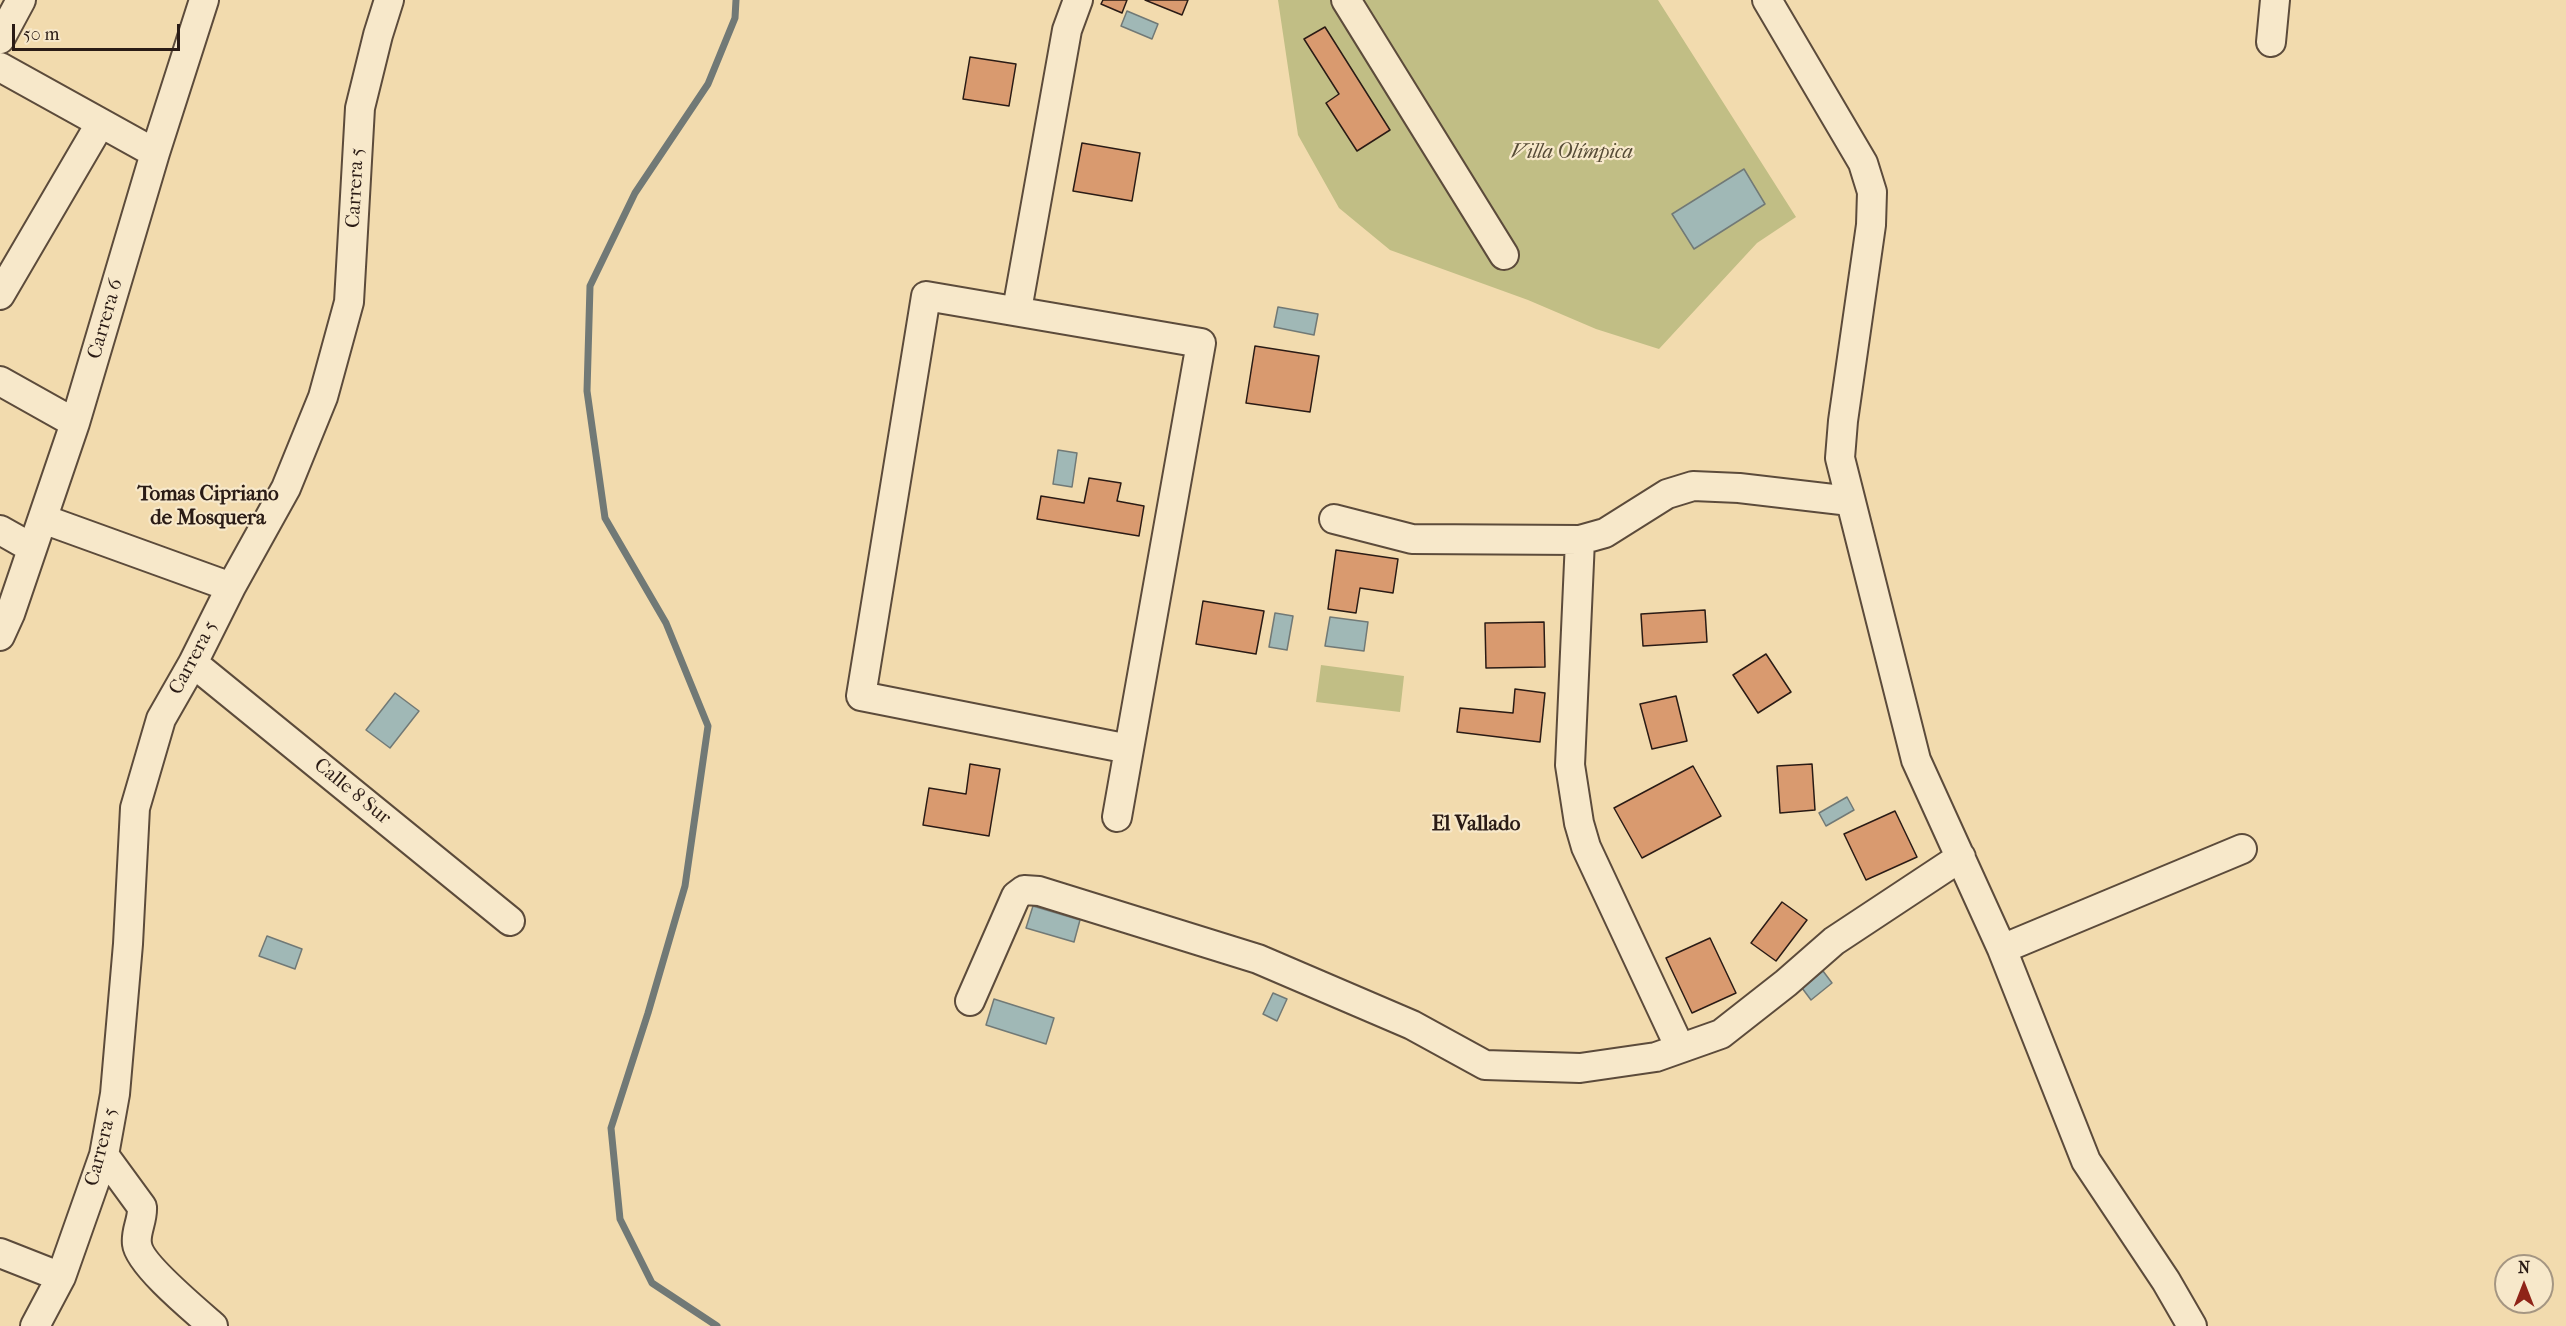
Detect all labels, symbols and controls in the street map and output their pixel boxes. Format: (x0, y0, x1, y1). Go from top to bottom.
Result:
scale bar (15, 12, 183, 50)
text: 50 m (23, 24, 59, 45)
park label: Villa Olímpica (1511, 141, 1633, 165)
street label: Carrera 5 (342, 147, 370, 229)
street label: Carrera 6 (83, 276, 129, 362)
district label: Tomas Cipriano de Mosquera (137, 482, 279, 532)
street label: Carrera 5 (165, 617, 223, 699)
street label: Calle 8 Sur (309, 754, 395, 830)
district label: El Vallado (1432, 812, 1520, 838)
street label: Carrera 5 (81, 1105, 123, 1189)
north arrow (2494, 1254, 2554, 1314)
text: N (2518, 1258, 2530, 1277)

